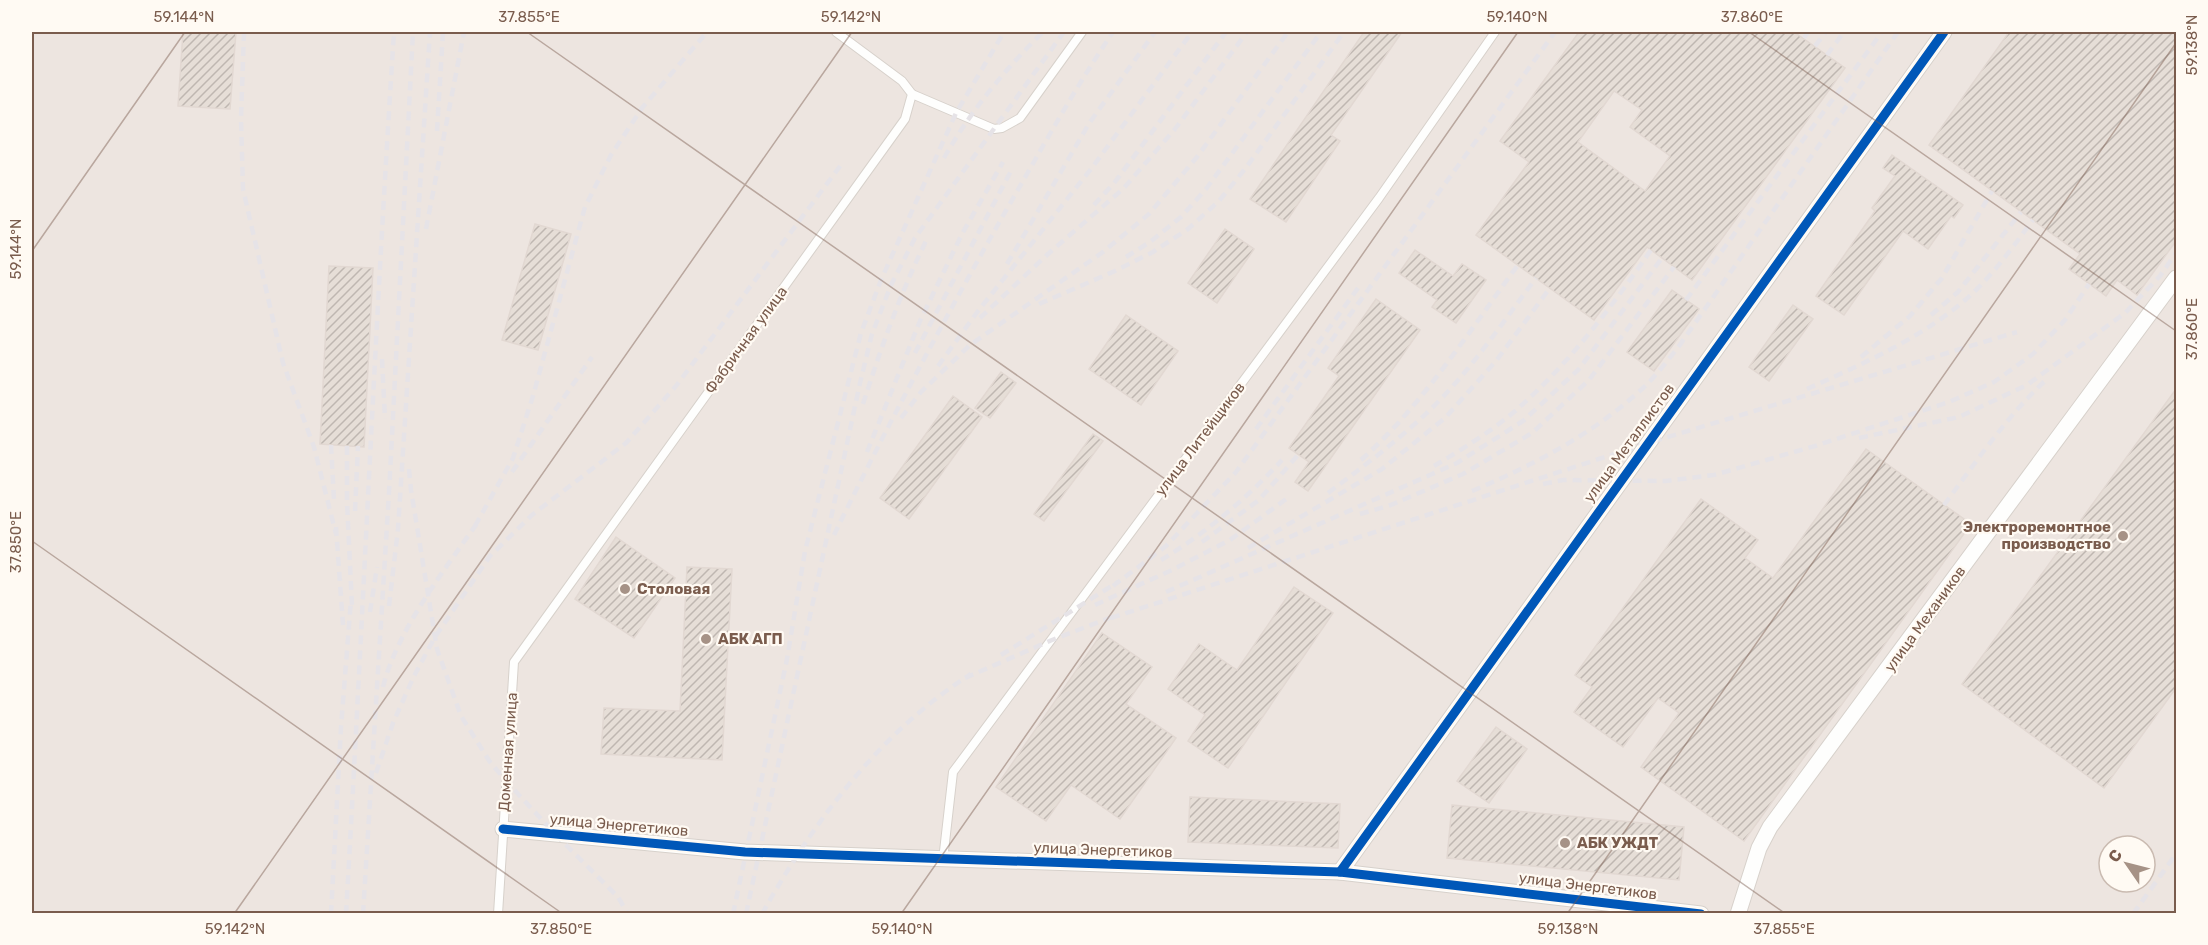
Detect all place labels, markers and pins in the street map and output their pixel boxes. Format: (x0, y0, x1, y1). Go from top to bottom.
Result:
place label: Электроремонтное производство (1963, 518, 2111, 553)
marker: Электроремонтное производство (2116, 529, 2130, 543)
place label: Столовая (637, 580, 710, 598)
marker: Столовая (618, 582, 632, 596)
place label: АБК АГП (718, 630, 783, 648)
marker: АБК АГП (699, 632, 713, 646)
place label: АБК УЖДТ (1577, 834, 1659, 852)
marker: АБК УЖДТ (1558, 836, 1572, 850)

